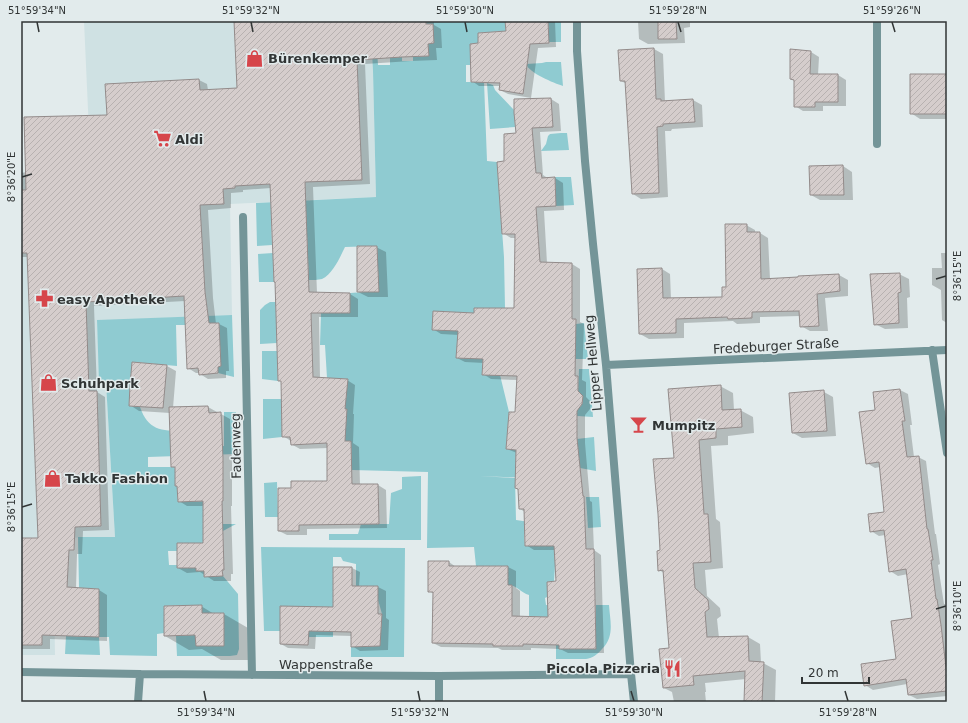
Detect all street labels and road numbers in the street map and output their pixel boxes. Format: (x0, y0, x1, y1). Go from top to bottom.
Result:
street label: Lipper Hellweg (581, 314, 605, 412)
street label: Fredeburger Straße (713, 335, 839, 357)
street label: Fadenweg (228, 413, 244, 479)
street label: Wappenstraße (279, 657, 373, 672)

